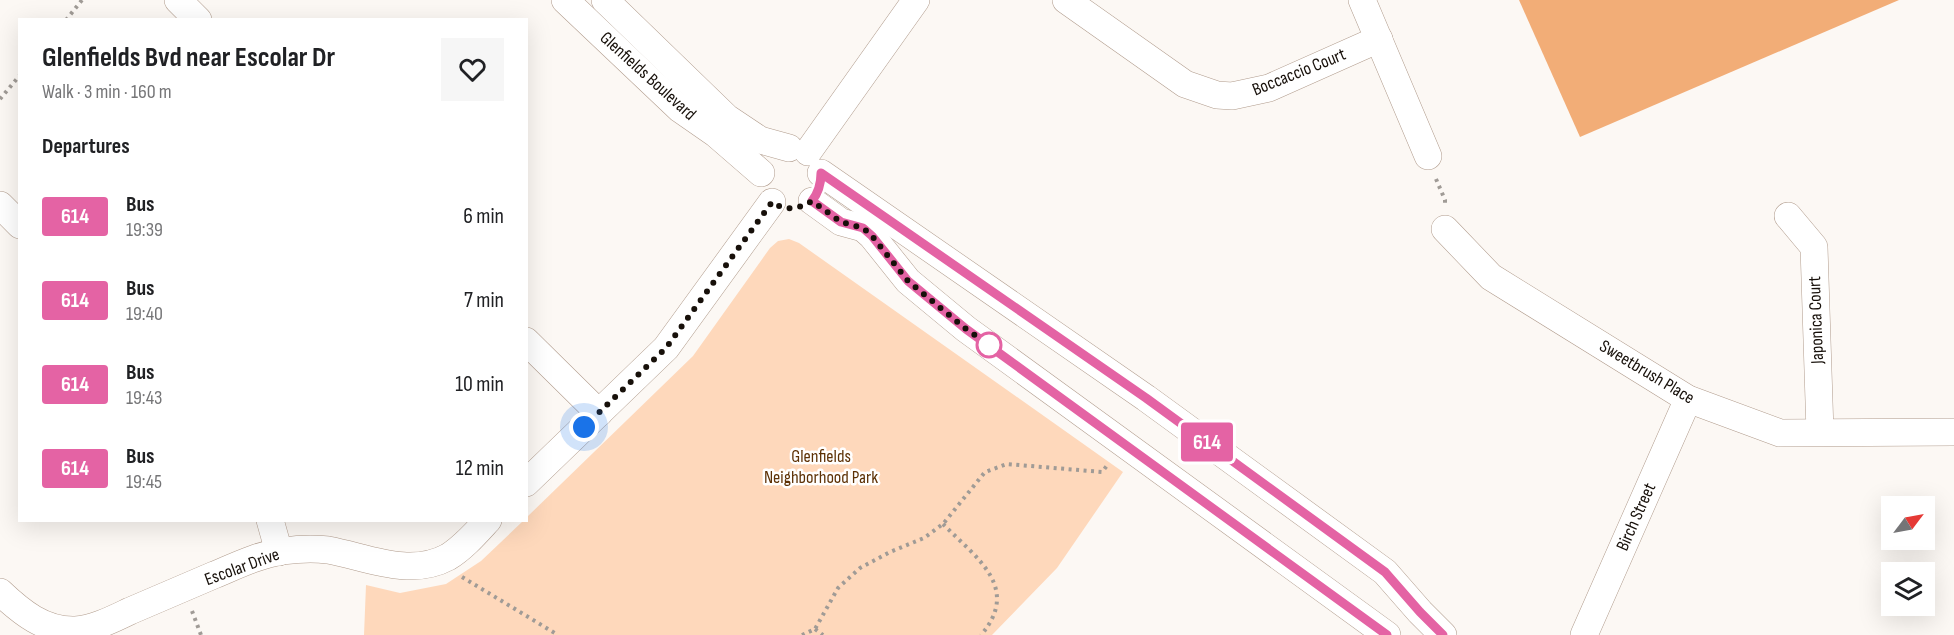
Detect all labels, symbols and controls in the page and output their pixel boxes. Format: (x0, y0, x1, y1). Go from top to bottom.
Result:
street label: Glenfields Boulevard (596, 27, 700, 125)
button: heart (441, 38, 504, 101)
text: Glenfields Bvd near Escolar Dr (42, 41, 335, 74)
street label: Boccaccio Court (1249, 44, 1349, 100)
text: Walk · 3 min · 160 m (42, 80, 172, 104)
text: Departures (42, 133, 130, 160)
text: Bus (126, 191, 155, 218)
text: 6 min (463, 203, 504, 230)
text: 614 (61, 204, 89, 229)
text: 19:39 (126, 218, 163, 242)
text: Bus (126, 275, 155, 302)
street label: Japonica Court (1804, 275, 1828, 365)
text: 7 min (464, 287, 504, 314)
text: 614 (61, 288, 89, 313)
text: 19:40 (126, 302, 163, 326)
unlabelled marker (976, 332, 1002, 358)
street label: Sweetbrush Place (1596, 335, 1698, 409)
text: Bus (126, 359, 155, 386)
text: 10 min (455, 371, 504, 398)
text: 614 (61, 372, 89, 397)
text: 19:43 (126, 386, 162, 410)
your location (569, 412, 599, 442)
line badge: 614 (1172, 422, 1242, 462)
text: 614 (1193, 430, 1221, 455)
text: Bus (126, 443, 155, 470)
park label: Glenfields Neighborhood Park (764, 446, 878, 488)
text: 12 min (456, 455, 504, 482)
text: 614 (61, 456, 89, 481)
text: 19:45 (126, 470, 162, 494)
street label: Birch Street (1612, 479, 1660, 554)
north arrow (1881, 496, 1935, 550)
map controls (1881, 496, 1935, 616)
street label: Escolar Drive (202, 544, 282, 590)
button: layers (1881, 562, 1935, 616)

